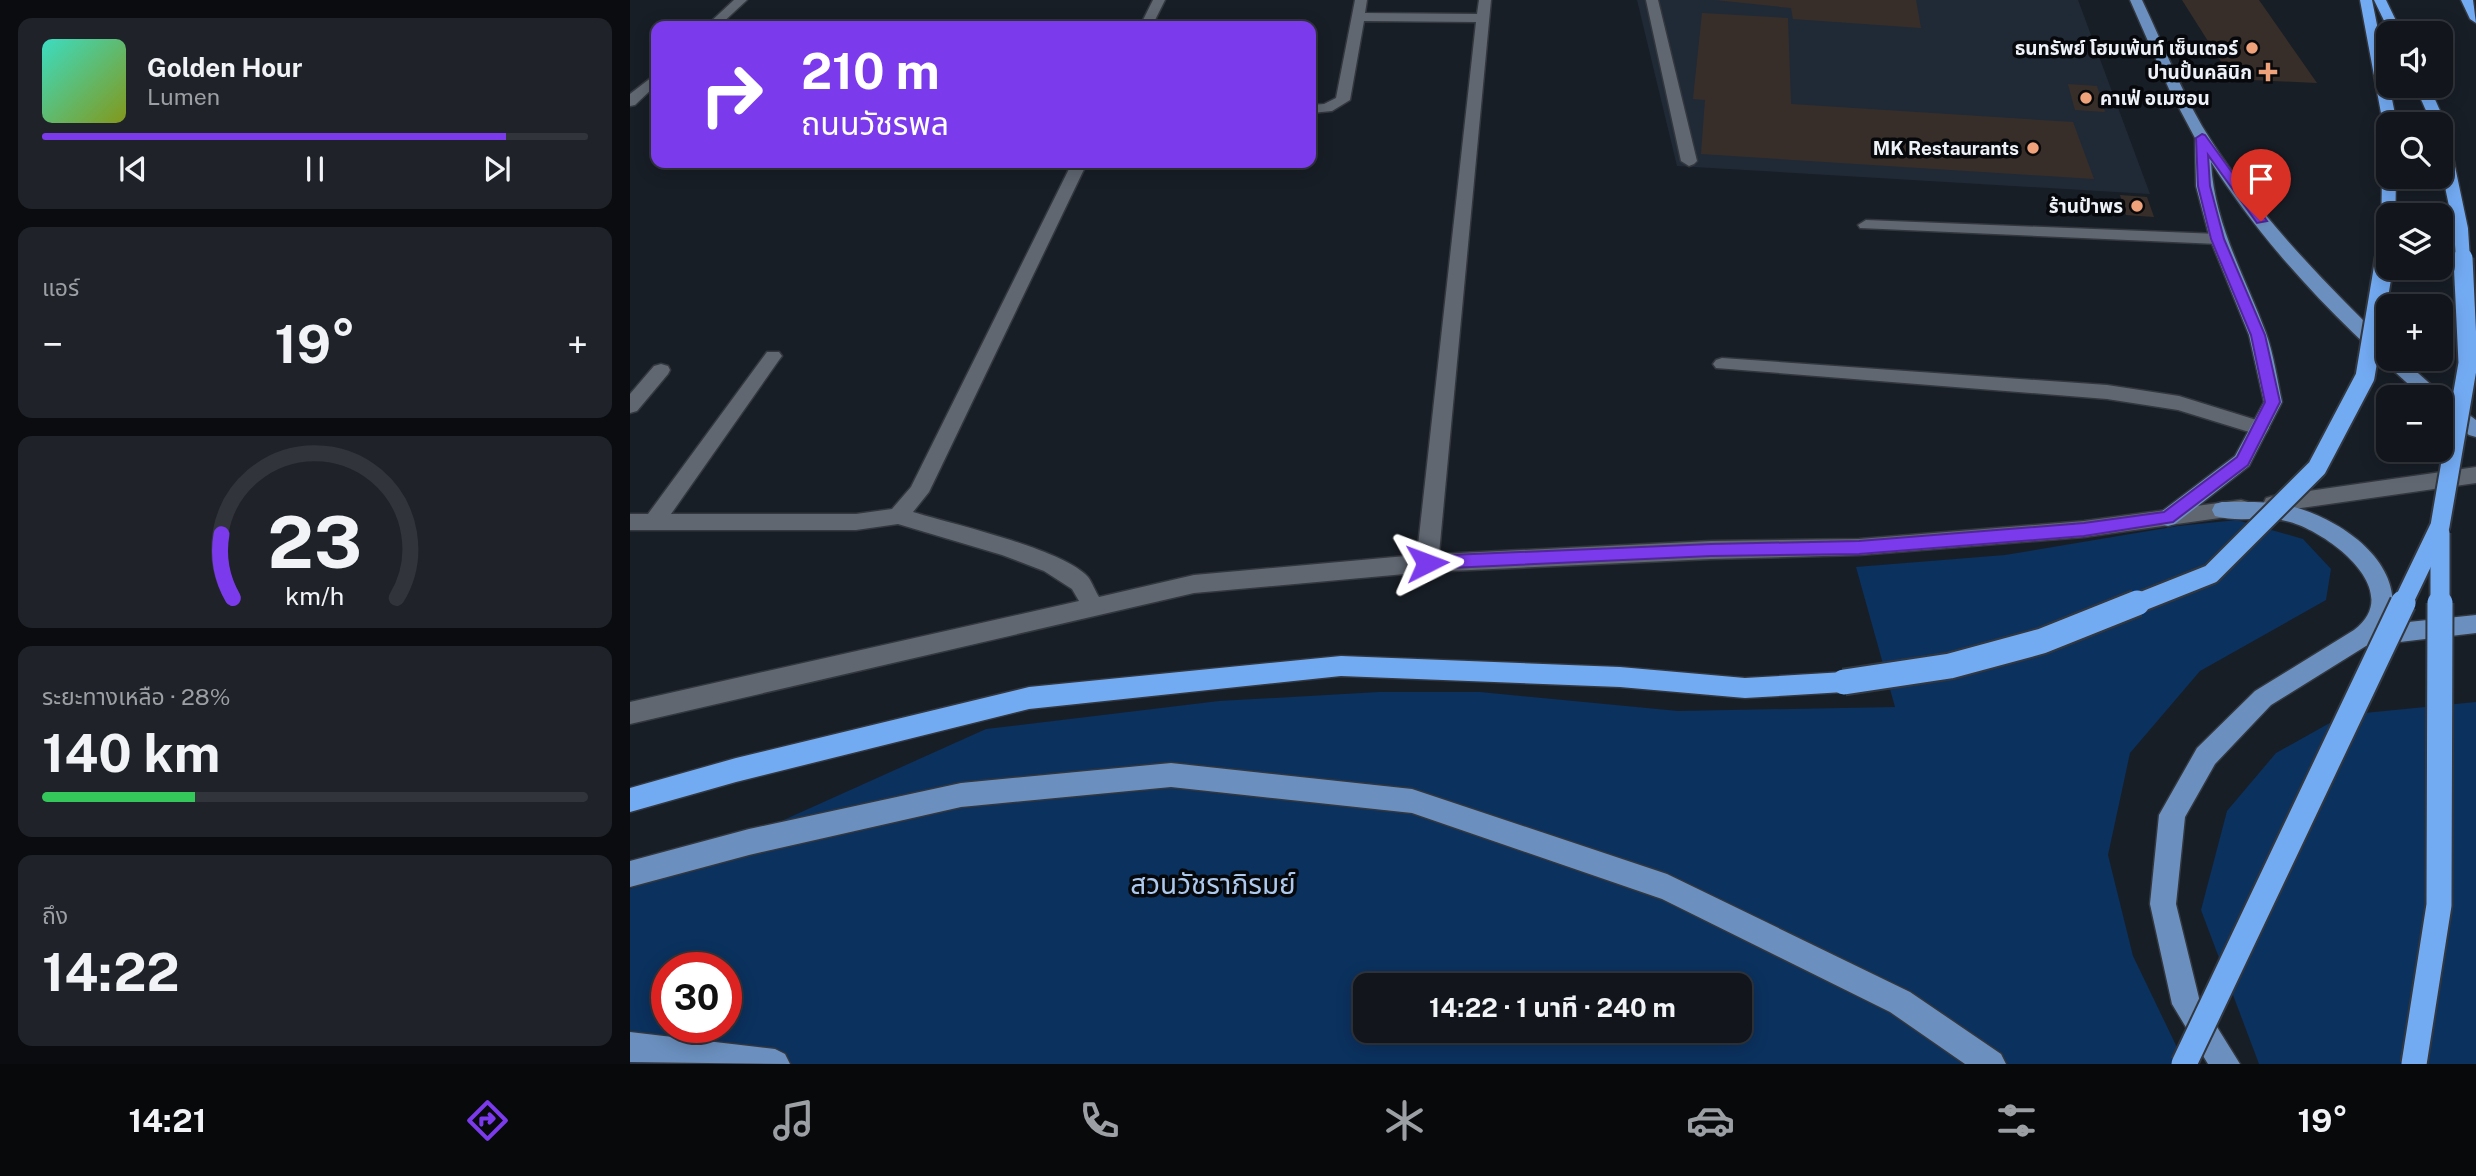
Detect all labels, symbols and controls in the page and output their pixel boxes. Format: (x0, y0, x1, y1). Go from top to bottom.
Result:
map controls (2376, 21, 2453, 462)
button: sound (2376, 21, 2453, 98)
place label: ธนทรัพย์ โฮมเพ้นท์ เซ็นเตอร์ (2015, 37, 2238, 59)
marker: ธนทรัพย์ โฮมเพ้นท์ เซ็นเตอร์ (2244, 40, 2260, 56)
text: 210 m (801, 42, 940, 100)
icon: right (686, 49, 777, 140)
text: Golden Hour (147, 52, 302, 83)
place label: ปานปั้นคลินิก (2147, 60, 2252, 83)
marker: ปานปั้นคลินิก (2258, 62, 2278, 82)
text: Lumen (147, 83, 220, 110)
place label: คาเฟ่ อเมซอน (2100, 87, 2210, 109)
marker: คาเฟ่ อเมซอน (2078, 90, 2094, 106)
text: ถนนวัชรพล (801, 105, 949, 142)
button: search (2376, 112, 2453, 189)
place label: MK Restaurants (1873, 137, 2019, 159)
marker: MK Restaurants (2025, 140, 2041, 156)
pin (2231, 149, 2291, 221)
icon: previous (114, 150, 152, 188)
icon: pause (296, 150, 334, 188)
icon: next (478, 150, 516, 188)
icon: arrive (2242, 160, 2280, 198)
place label: ร้านป้าพร (2049, 195, 2123, 217)
marker: ร้านป้าพร (2129, 198, 2145, 214)
button: layers (2376, 203, 2453, 280)
text: แอร์ (42, 274, 79, 301)
button: + (2376, 294, 2453, 371)
text: 19° (274, 314, 356, 375)
text: − (42, 322, 63, 367)
text: + (567, 322, 588, 367)
button: − (2376, 385, 2453, 462)
text: 23 (268, 499, 362, 584)
position arrow (1390, 526, 1464, 600)
text: km/h (286, 581, 344, 611)
text: ระยะทางเหลือ · 28% (42, 683, 230, 710)
text: 140 km (42, 723, 220, 784)
park label: สวนวัชราภิรมย์ (1130, 867, 1296, 900)
text: ถึง (42, 902, 68, 929)
text: 14:22 (42, 942, 179, 1003)
speed limit sign: 30 (651, 952, 742, 1043)
text: 14:22 · 1 นาที · 240 m (1429, 992, 1676, 1023)
icon: directions (463, 1096, 512, 1145)
icon: music (769, 1096, 818, 1145)
icon: phone (1075, 1096, 1124, 1145)
icon: climate (1380, 1096, 1429, 1145)
icon: car (1686, 1096, 1735, 1145)
icon: filters (1992, 1096, 2041, 1145)
text: 14:21 (128, 1102, 206, 1139)
text: 19° (2298, 1102, 2348, 1139)

